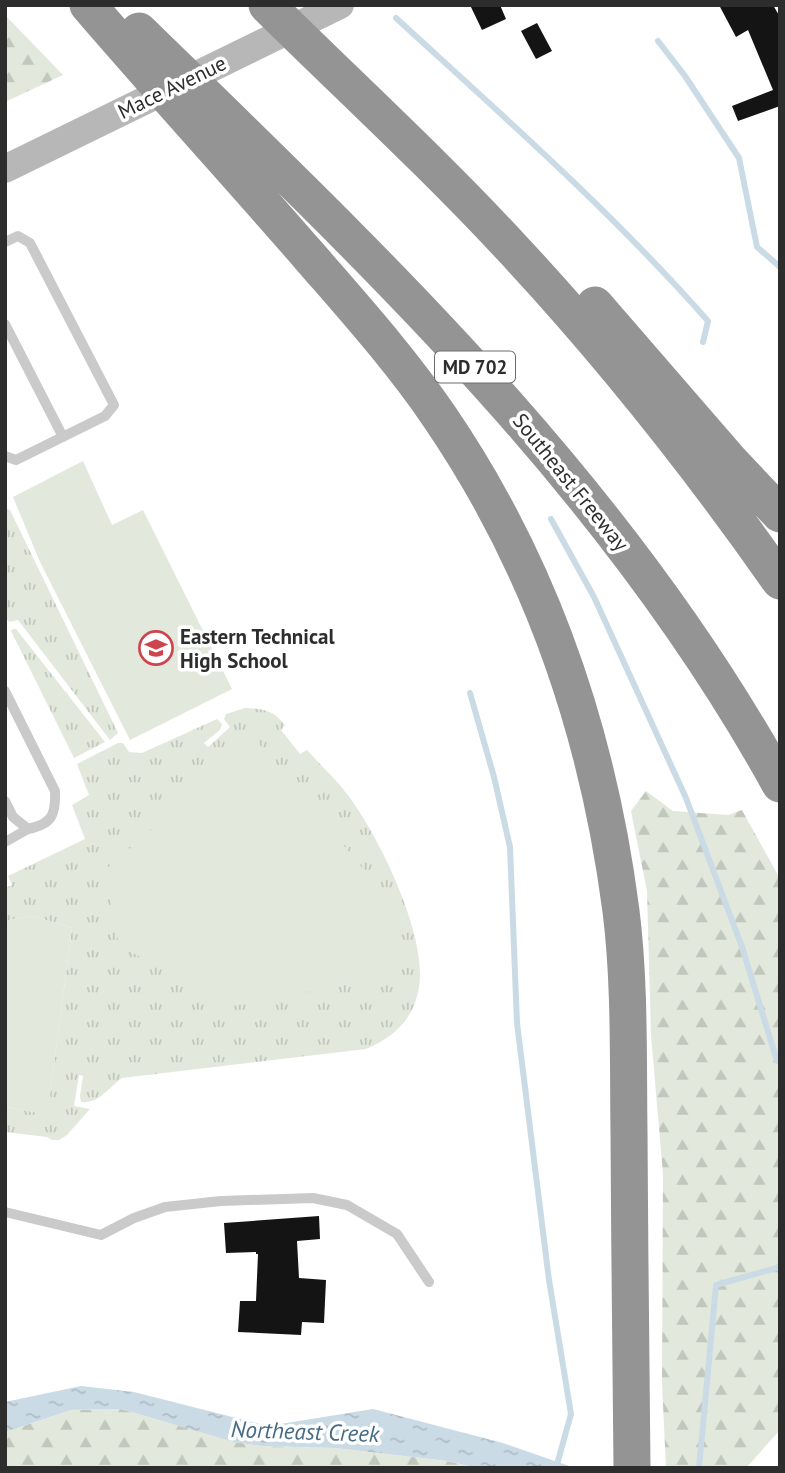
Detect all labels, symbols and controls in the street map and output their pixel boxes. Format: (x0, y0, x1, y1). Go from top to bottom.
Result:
street label: Mace Avenue (113, 49, 231, 125)
road number: MD 702 (435, 352, 515, 382)
street label: Southeast Freeway (507, 408, 635, 557)
place label: Eastern Technical High School (180, 623, 335, 674)
school or university icon: Eastern Technical High School (137, 629, 175, 667)
water label: Northeast Creek (230, 1414, 381, 1448)

